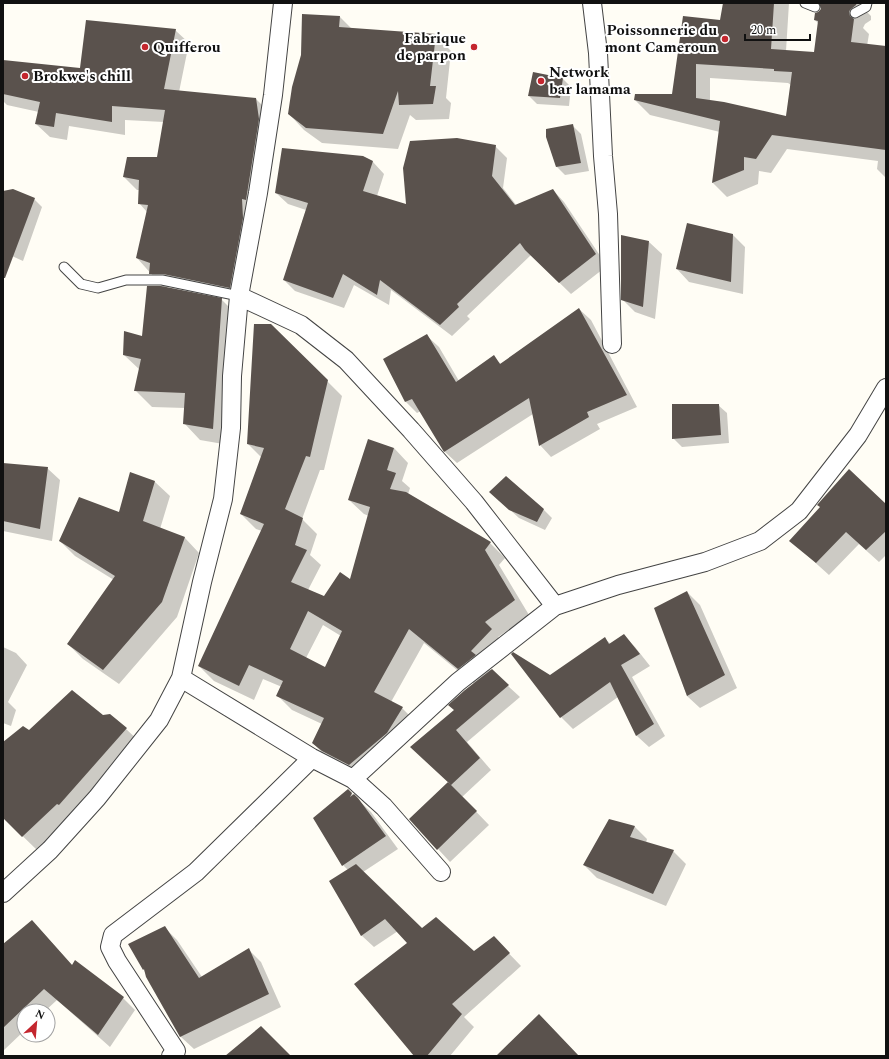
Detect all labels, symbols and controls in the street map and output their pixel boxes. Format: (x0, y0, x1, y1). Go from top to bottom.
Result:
scale bar (745, 16, 810, 42)
place label: Poissonnerie du mont Cameroun (604, 19, 717, 59)
text: 20 m (751, 21, 776, 40)
place label: Fabrique de parpon (397, 27, 466, 67)
marker: Poissonnerie du mont Cameroun (720, 34, 730, 44)
place label: Quifferou (153, 36, 221, 59)
marker: Quifferou (140, 42, 150, 52)
marker: Fabrique de parpon (469, 42, 479, 52)
place label: Network bar lamama (549, 61, 631, 101)
place label: Brokwe's chill (33, 65, 131, 88)
marker: Brokwe's chill (20, 71, 30, 81)
marker: Network bar lamama (536, 76, 546, 86)
north arrow (16, 1003, 56, 1043)
text: N (32, 1005, 48, 1024)

